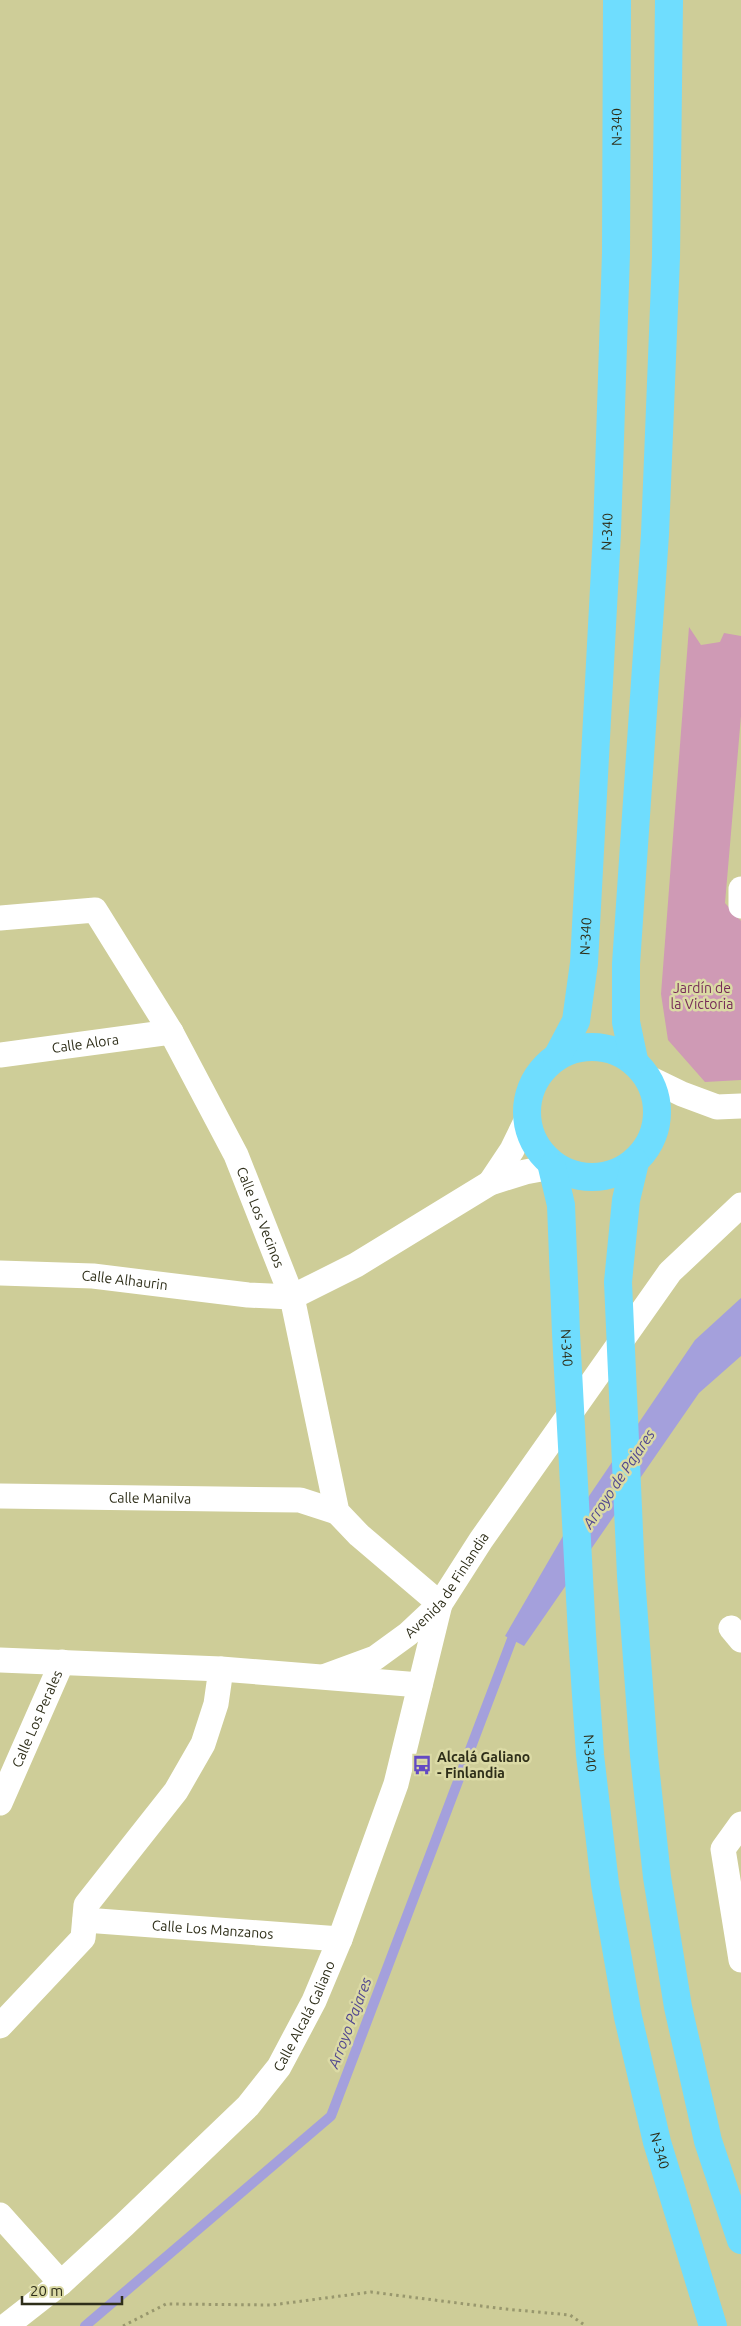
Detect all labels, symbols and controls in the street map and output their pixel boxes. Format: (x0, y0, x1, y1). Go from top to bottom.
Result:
street label: N-340 (608, 108, 625, 146)
street label: N-340 (598, 513, 616, 551)
street label: N-340 (576, 917, 594, 956)
park label: Jardín de la Victoria (671, 980, 733, 1012)
street label: Calle Alora (51, 1031, 120, 1056)
street label: Calle Los Vecinos (233, 1164, 288, 1270)
street label: Calle Alhaurin (81, 1268, 169, 1293)
street label: N-340 (558, 1329, 576, 1367)
water label: Arroyo de Pajares (579, 1426, 658, 1532)
street label: Calle Manilva (109, 1489, 191, 1507)
street label: Avenida de Finlandia (401, 1529, 492, 1641)
street label: Calle Los Perales (9, 1668, 65, 1770)
street label: N-340 (581, 1734, 600, 1773)
place label: Alcalá Galiano - Finlandia (437, 1749, 530, 1781)
bus stop icon: Alcalá Galiano - Finlandia (411, 1754, 433, 1776)
street label: Calle Los Manzanos (151, 1917, 274, 1942)
street label: Calle Alcalá Galiano (270, 1958, 338, 2074)
water label: Arroyo Pajares (324, 1974, 375, 2072)
street label: N-340 (647, 2131, 673, 2171)
scale bar (22, 2274, 122, 2306)
text: 20 m (30, 2282, 63, 2299)

